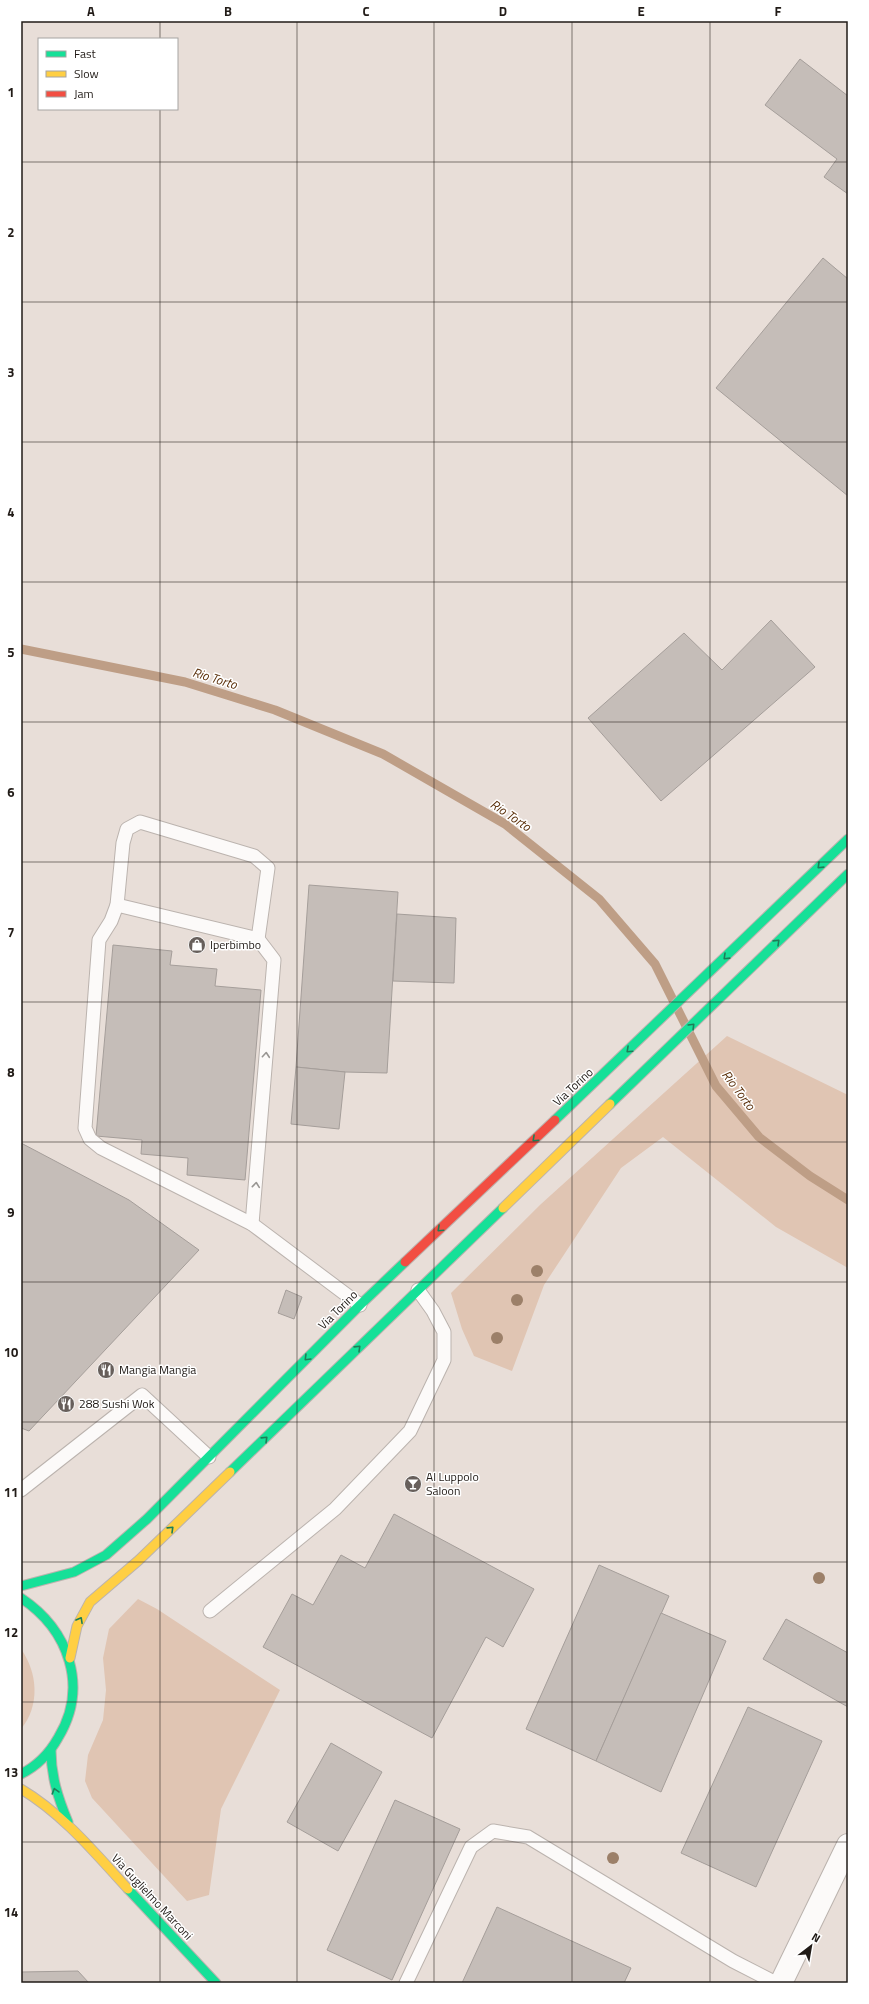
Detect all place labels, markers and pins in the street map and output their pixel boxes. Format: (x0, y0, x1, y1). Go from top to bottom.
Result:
shop icon: Iperbimbo (187, 935, 207, 955)
place label: Iperbimbo (210, 935, 261, 954)
restaurant icon: Mangia Mangia (96, 1360, 116, 1380)
place label: Mangia Mangia (119, 1360, 196, 1379)
restaurant icon: 288 Sushi Wok (56, 1394, 76, 1414)
place label: 288 Sushi Wok (79, 1394, 155, 1413)
place label: Al Luppolo Saloon (426, 1467, 479, 1500)
bar icon: Al Luppolo Saloon (403, 1474, 423, 1494)

